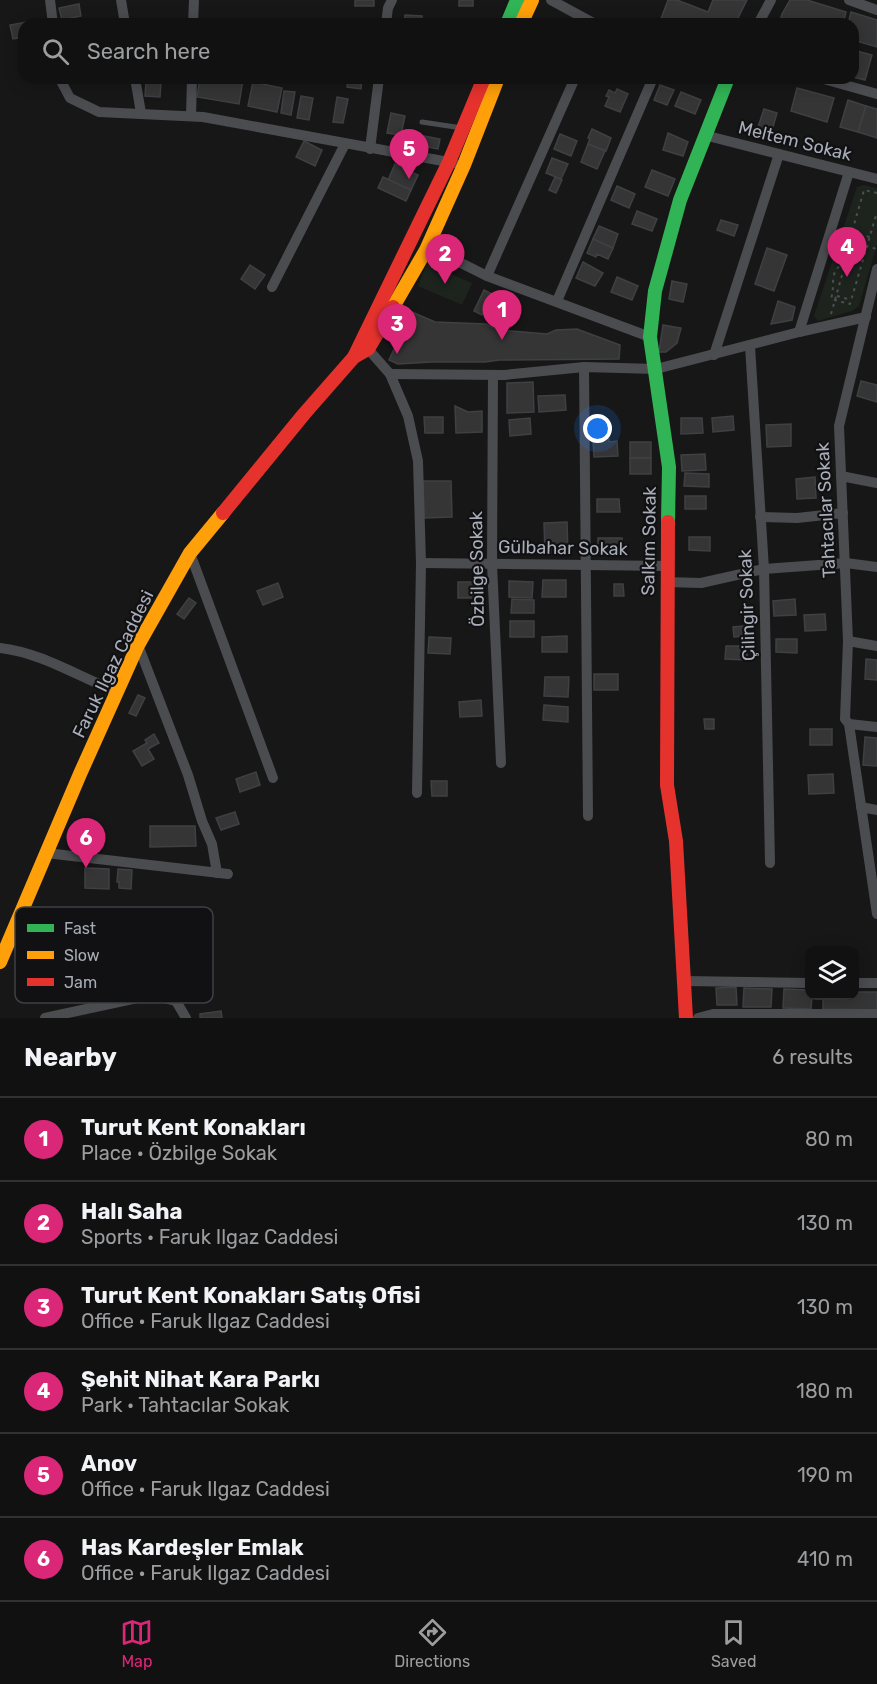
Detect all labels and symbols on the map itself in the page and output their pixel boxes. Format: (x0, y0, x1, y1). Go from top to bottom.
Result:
street label: Meltem Sokak (736, 116, 855, 166)
pin: 5 (390, 130, 428, 179)
pin: 4 (828, 228, 866, 277)
pin: 2 (426, 234, 464, 284)
pin: 1 (482, 290, 522, 340)
pin: 3 (378, 304, 416, 354)
your location (583, 414, 612, 443)
street label: Tahtacılar Sokak (811, 441, 841, 578)
street label: Salkım Sokak (637, 485, 661, 596)
street label: Özbilge Sokak (465, 510, 489, 627)
street label: Gülbahar Sokak (498, 536, 629, 560)
street label: Çilingir Sokak (734, 548, 760, 661)
street label: Faruk Ilgaz Caddesi (68, 587, 158, 741)
pin: 6 (66, 818, 106, 868)
legend (15, 907, 213, 1003)
text: Fast (64, 919, 96, 938)
text: Slow (64, 946, 100, 965)
text: Jam (64, 973, 97, 992)

